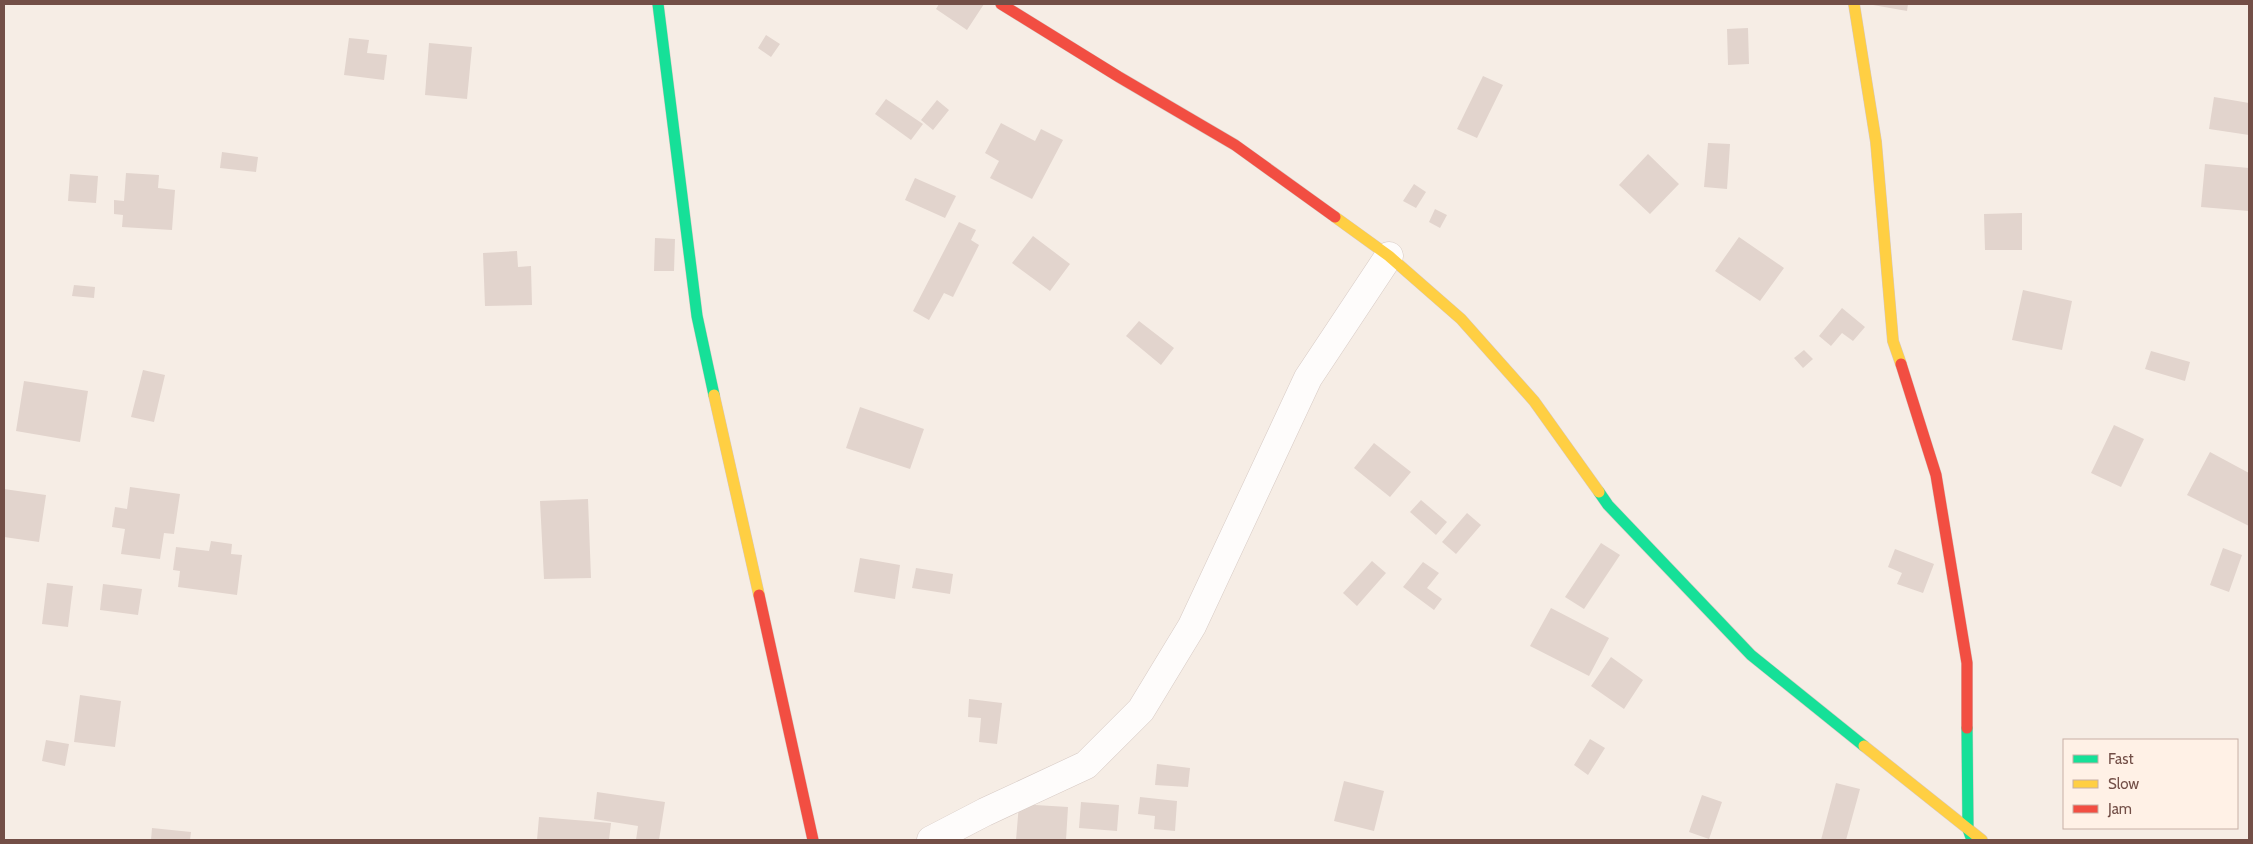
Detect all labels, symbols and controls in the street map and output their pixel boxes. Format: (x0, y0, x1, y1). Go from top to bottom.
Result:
legend (2063, 739, 2238, 829)
text: Fast (2108, 750, 2133, 768)
text: Slow (2108, 775, 2139, 793)
text: Jam (2107, 800, 2132, 818)

